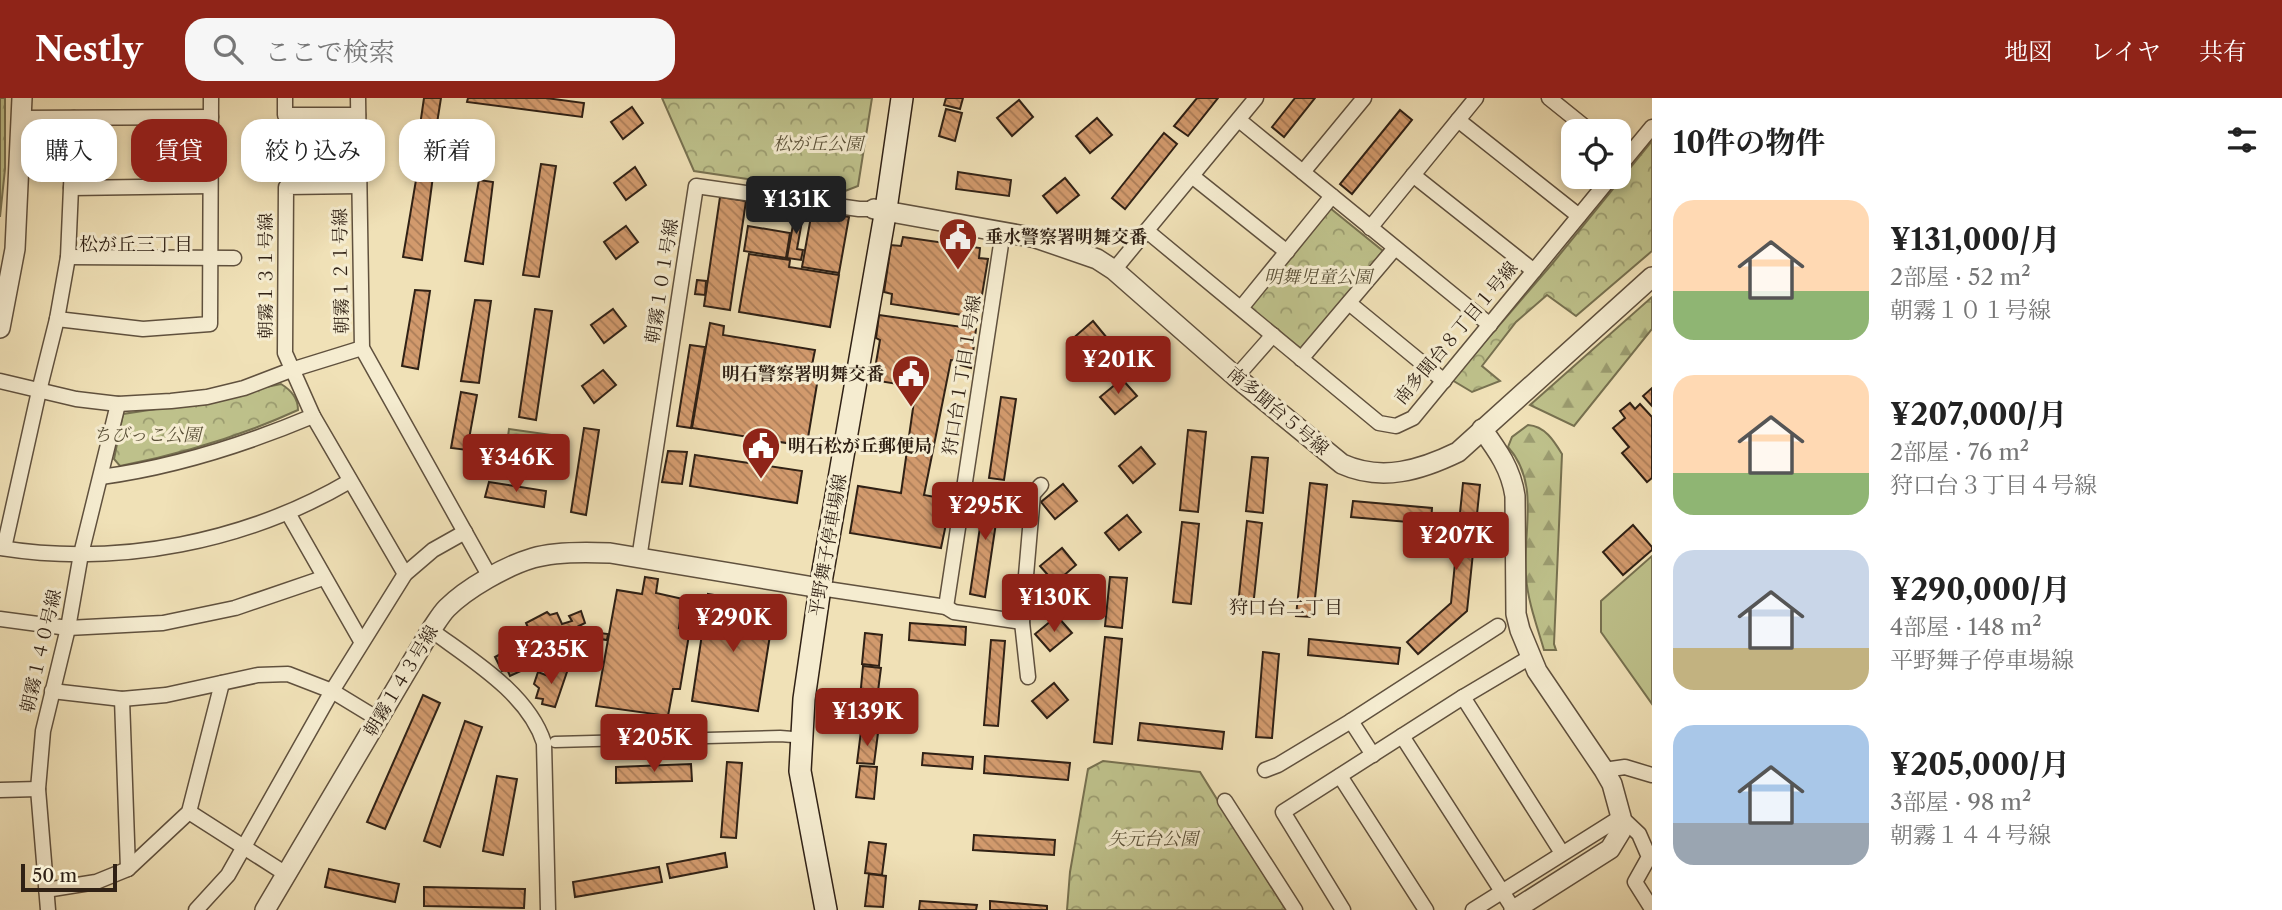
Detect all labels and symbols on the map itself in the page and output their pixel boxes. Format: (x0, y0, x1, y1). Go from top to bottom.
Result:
park label: 松が丘公園 (773, 133, 866, 155)
pin: ¥131K (747, 176, 845, 236)
street label: 朝霧１２１号線 (329, 208, 353, 334)
street label: 朝霧１３１号線 (255, 213, 277, 339)
public building icon: 垂水警察署明舞交番 (937, 216, 979, 271)
street label: 朝霧１０１号線 (641, 217, 683, 345)
place label: 垂水警察署明舞交番 (985, 226, 1147, 248)
district label: 松が丘三丁目 (79, 233, 193, 256)
street label: 南多聞台８丁目１号線 (1390, 257, 1522, 409)
park label: 明舞児童公園 (1264, 266, 1375, 288)
street label: 狩口台１丁目１号線 (938, 293, 986, 457)
pin: ¥201K (1069, 336, 1167, 396)
public building icon: 明石警察署明舞交番 (890, 353, 932, 408)
street label: 南多聞台５号線 (1223, 362, 1333, 460)
place label: 明石警察署明舞交番 (722, 363, 884, 385)
park label: ちびっこ公園 (93, 424, 204, 446)
public building icon: 明石松が丘郵便局 (740, 425, 782, 480)
pin: ¥346K (467, 434, 565, 494)
place label: 明石松が丘郵便局 (788, 435, 932, 457)
street label: 平野舞子停車場線 (805, 472, 851, 618)
pin: ¥295K (936, 482, 1034, 542)
pin: ¥207K (1407, 512, 1505, 572)
pin: ¥130K (1005, 574, 1103, 634)
street label: 朝霧１４０号線 (16, 587, 66, 715)
pin: ¥290K (684, 594, 782, 654)
district label: 狩口台二丁目 (1229, 596, 1343, 619)
street label: 朝霧１４３号線 (359, 621, 443, 741)
pin: ¥235K (502, 626, 600, 686)
pin: ¥139K (818, 688, 916, 748)
pin: ¥205K (605, 714, 703, 774)
park label: 矢元台公園 (1108, 828, 1201, 850)
scale bar (21, 861, 117, 893)

